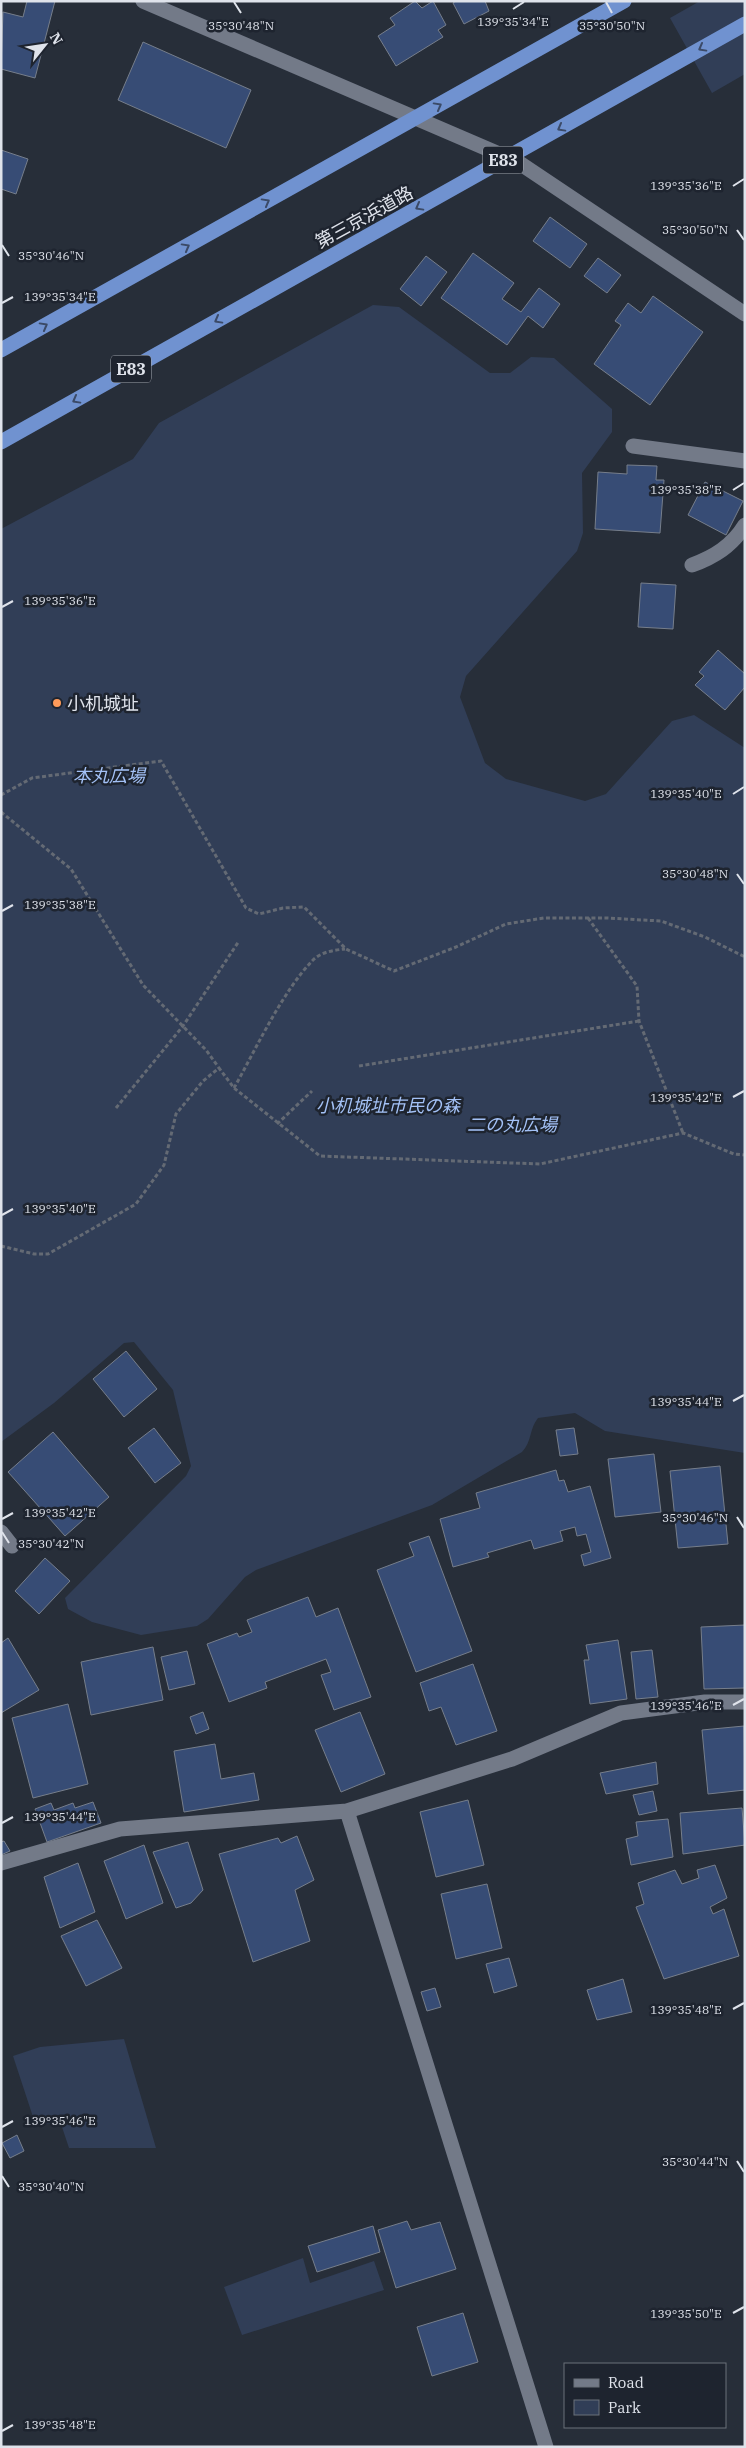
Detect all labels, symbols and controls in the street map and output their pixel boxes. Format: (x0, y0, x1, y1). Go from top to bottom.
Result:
text: 139°35'34"E (477, 14, 549, 29)
text: 35°30'48"N (208, 18, 274, 33)
text: 35°30'50"N (579, 18, 645, 33)
north arrow (20, 20, 70, 70)
text: N (46, 29, 67, 48)
one-way arrow (699, 42, 708, 52)
one-way arrow (433, 102, 442, 112)
one-way arrow (557, 121, 566, 131)
road number: E83 (483, 146, 523, 174)
text: 139°35'36"E (650, 178, 722, 193)
street label: 第三京浜道路 (311, 181, 417, 253)
one-way arrow (261, 199, 270, 209)
one-way arrow (416, 201, 425, 211)
text: 35°30'50"N (662, 222, 728, 237)
one-way arrow (181, 243, 190, 253)
text: 35°30'46"N (18, 248, 84, 263)
text: 139°35'34"E (24, 289, 96, 304)
one-way arrow (215, 314, 224, 324)
one-way arrow (38, 322, 47, 332)
road number: E83 (111, 356, 151, 382)
one-way arrow (73, 393, 82, 403)
text: 139°35'38"E (650, 482, 722, 497)
text: 139°35'36"E (24, 593, 96, 608)
place label: 小机城址 (67, 692, 139, 715)
marker: 小机城址 (51, 697, 63, 709)
park label: 本丸広場 (73, 764, 147, 787)
text: 139°35'40"E (650, 786, 722, 801)
text: 35°30'48"N (662, 866, 728, 881)
text: 139°35'38"E (24, 897, 96, 912)
text: 139°35'42"E (650, 1090, 722, 1105)
park label: 小机城址市民の森 (316, 1094, 462, 1117)
park label: 二の丸広場 (467, 1113, 559, 1136)
text: 139°35'40"E (24, 1201, 96, 1216)
text: 139°35'44"E (650, 1394, 722, 1409)
text: 139°35'42"E (24, 1505, 96, 1520)
text: 35°30'46"N (662, 1510, 728, 1525)
text: 35°30'42"N (18, 1536, 84, 1551)
text: 139°35'46"E (650, 1698, 722, 1713)
text: 139°35'44"E (24, 1809, 96, 1824)
text: 139°35'48"E (650, 2002, 722, 2017)
text: 139°35'46"E (24, 2113, 96, 2128)
text: 35°30'44"N (662, 2154, 728, 2169)
text: 35°30'40"N (18, 2179, 84, 2194)
text: 139°35'50"E (650, 2306, 722, 2321)
legend (564, 2363, 726, 2428)
text: Road (608, 2373, 644, 2392)
text: Park (608, 2398, 641, 2417)
text: 139°35'48"E (24, 2417, 96, 2432)

